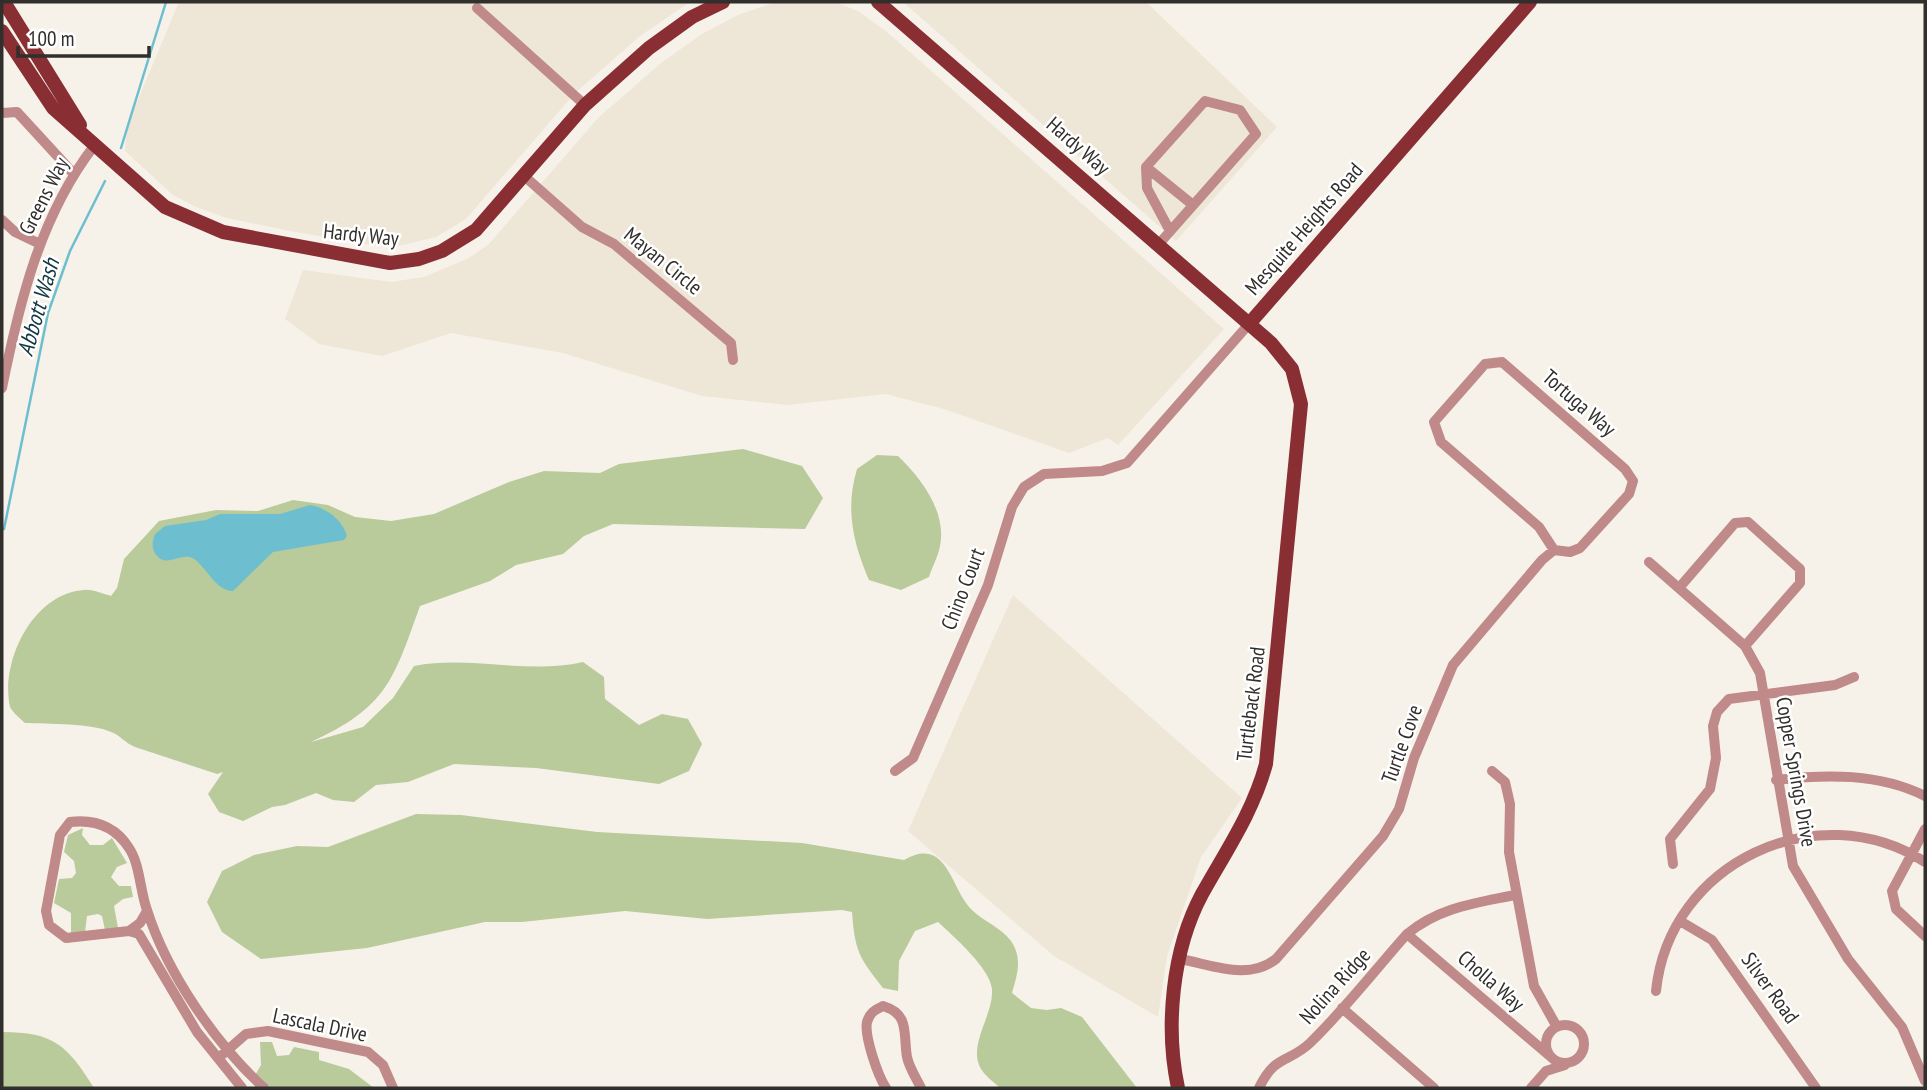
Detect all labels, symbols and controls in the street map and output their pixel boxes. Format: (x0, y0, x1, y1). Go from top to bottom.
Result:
scale bar (18, 14, 149, 58)
text: 100 m (28, 25, 74, 52)
street label: Hardy Way (1041, 111, 1116, 181)
street label: Greens Way (13, 152, 75, 239)
street label: Mesquite Heights Road (1239, 157, 1368, 300)
street label: Hardy Way (322, 217, 400, 252)
street label: Mayan Circle (619, 221, 708, 300)
water label: Abbott Wash (10, 253, 66, 359)
street label: Tortuga Way (1537, 363, 1622, 442)
street label: Chino Court (935, 544, 991, 634)
street label: Turtleback Road (1230, 645, 1271, 763)
street label: Copper Springs Drive (1770, 695, 1823, 849)
street label: Turtle Cove (1375, 701, 1428, 787)
street label: Nolina Ridge (1293, 942, 1376, 1029)
street label: Cholla Way (1452, 944, 1530, 1017)
street label: Silver Road (1736, 947, 1805, 1029)
street label: Lascala Drive (270, 1001, 370, 1048)

